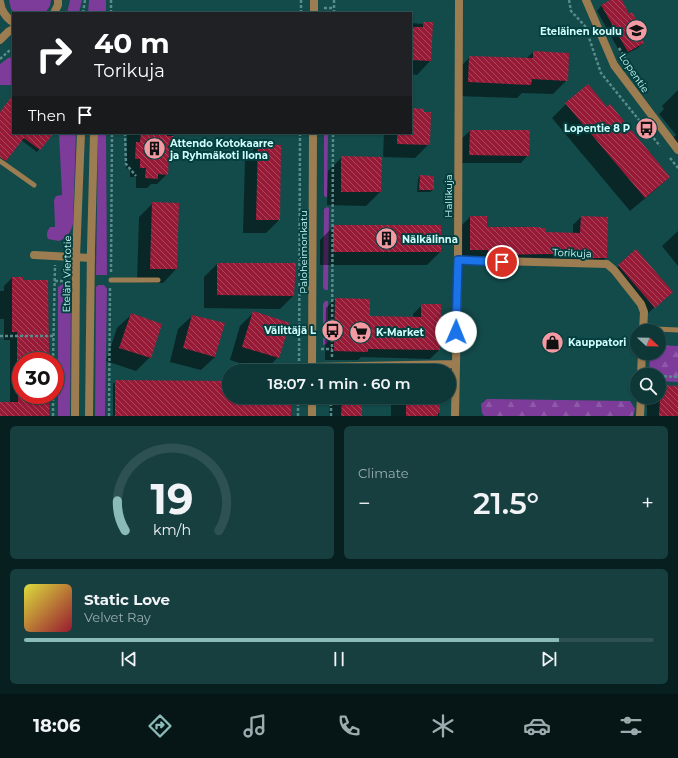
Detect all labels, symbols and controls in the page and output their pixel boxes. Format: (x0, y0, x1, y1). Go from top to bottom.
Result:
school or university icon: Eteläinen koulu (624, 18, 650, 44)
place label: Eteläinen koulu (540, 25, 622, 38)
text: 40 m (94, 26, 170, 60)
icon: right (28, 28, 80, 80)
street label: Lopentie (616, 51, 652, 95)
text: Torikuja (94, 60, 165, 82)
icon: arrive (74, 104, 96, 126)
text: Then (28, 106, 66, 125)
bus stop icon: Lopentie 8 P (633, 115, 659, 141)
place label: Lopentie 8 P (564, 122, 630, 135)
building icon: Attendo Kotokaarre ja Ryhmäkoti Ilona (142, 136, 168, 162)
place label: Attendo Kotokaarre ja Ryhmäkoti Ilona (169, 137, 274, 162)
street label: Hallikuja (442, 174, 455, 218)
street label: Paloheimonkatu (297, 210, 310, 294)
building icon: Nälkälinna (374, 226, 400, 252)
place label: Nälkälinna (402, 233, 458, 246)
street label: Etelän Viertotie (60, 235, 74, 313)
pin (485, 245, 519, 279)
street label: Torikuja (552, 246, 592, 260)
icon: arrive (491, 251, 513, 273)
position arrow (435, 311, 477, 353)
bus stop icon: Välittäjä L (319, 317, 345, 343)
supermarket icon: K-Market (347, 319, 373, 345)
place label: Välittäjä L (263, 324, 316, 337)
north arrow (630, 324, 666, 360)
map controls (630, 324, 666, 404)
place label: K-Market (376, 326, 425, 339)
shop icon: Kauppatori (539, 329, 565, 355)
place label: Kauppatori (568, 336, 626, 349)
speed limit sign: 30 (12, 352, 64, 404)
button: search (630, 368, 666, 404)
text: 18:07 · 1 min · 60 m (267, 374, 411, 393)
text: Climate (358, 465, 409, 481)
text: 19 (151, 473, 193, 523)
text: 21.5° (473, 485, 539, 522)
text: − (358, 490, 371, 517)
text: + (641, 490, 654, 517)
text: km/h (153, 520, 191, 538)
text: Static Love (84, 590, 170, 609)
text: Velvet Ray (84, 609, 151, 625)
icon: previous (118, 648, 140, 670)
icon: pause (328, 648, 350, 670)
icon: next (538, 648, 560, 670)
icon: directions (146, 712, 174, 740)
icon: music (241, 712, 269, 740)
icon: phone (335, 712, 363, 740)
icon: climate (429, 712, 457, 740)
icon: car (523, 712, 551, 740)
icon: filters (617, 712, 645, 740)
text: 18:06 (33, 715, 80, 737)

